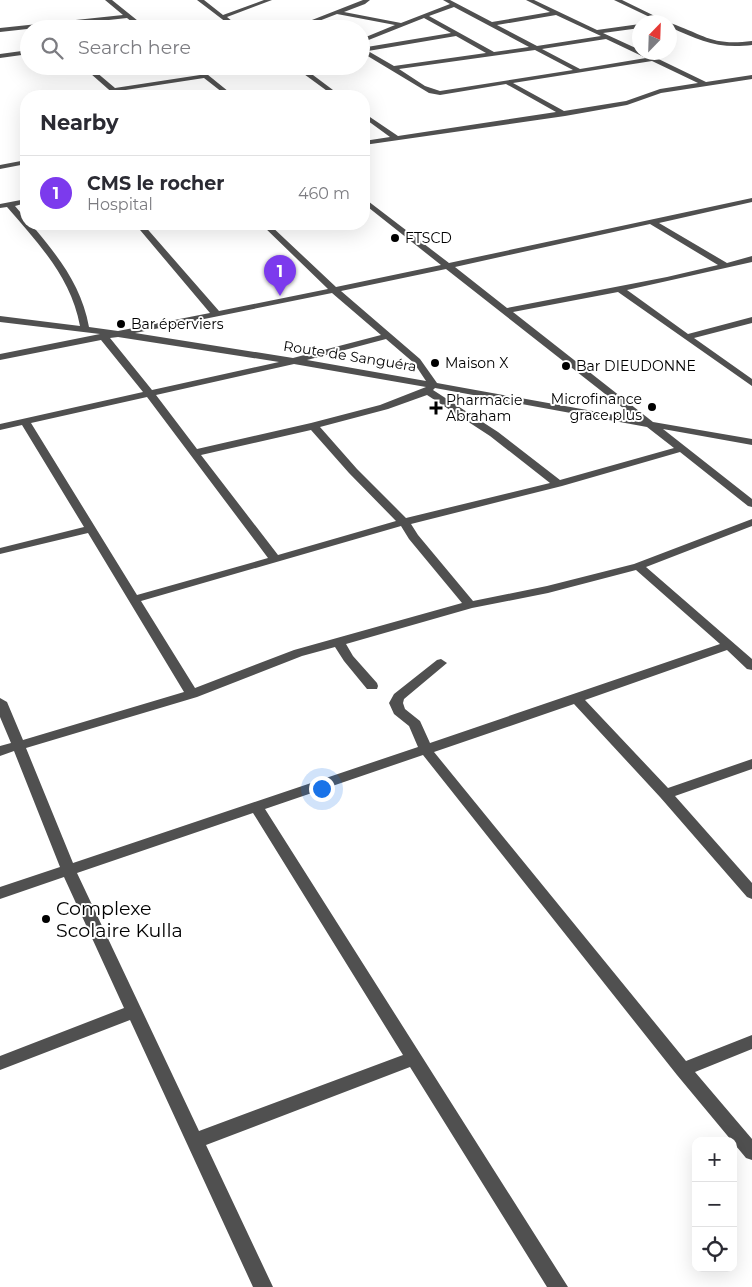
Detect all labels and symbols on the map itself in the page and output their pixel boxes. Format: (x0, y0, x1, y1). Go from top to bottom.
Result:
north arrow (632, 15, 677, 60)
place label: FTSCD (405, 229, 452, 247)
marker: FTSCD (389, 232, 401, 244)
pin: 1 (264, 255, 296, 296)
place label: Bar éperviers (131, 315, 224, 333)
marker: Bar éperviers (115, 318, 127, 330)
street label: Route de Sanguéra (282, 337, 418, 375)
place label: Maison X (445, 354, 508, 372)
marker: Maison X (429, 357, 441, 369)
place label: Bar DIEUDONNE (576, 357, 696, 375)
marker: Bar DIEUDONNE (560, 360, 572, 372)
place label: Microfinance grace plus (551, 390, 642, 424)
place label: Pharmacie Abraham (446, 391, 522, 425)
marker: Microfinance grace plus (646, 401, 658, 413)
marker: Pharmacie Abraham (430, 402, 442, 414)
your location (309, 776, 335, 802)
place label: Complexe Scolaire Kulla (56, 897, 183, 942)
marker: Complexe Scolaire Kulla (40, 913, 52, 925)

